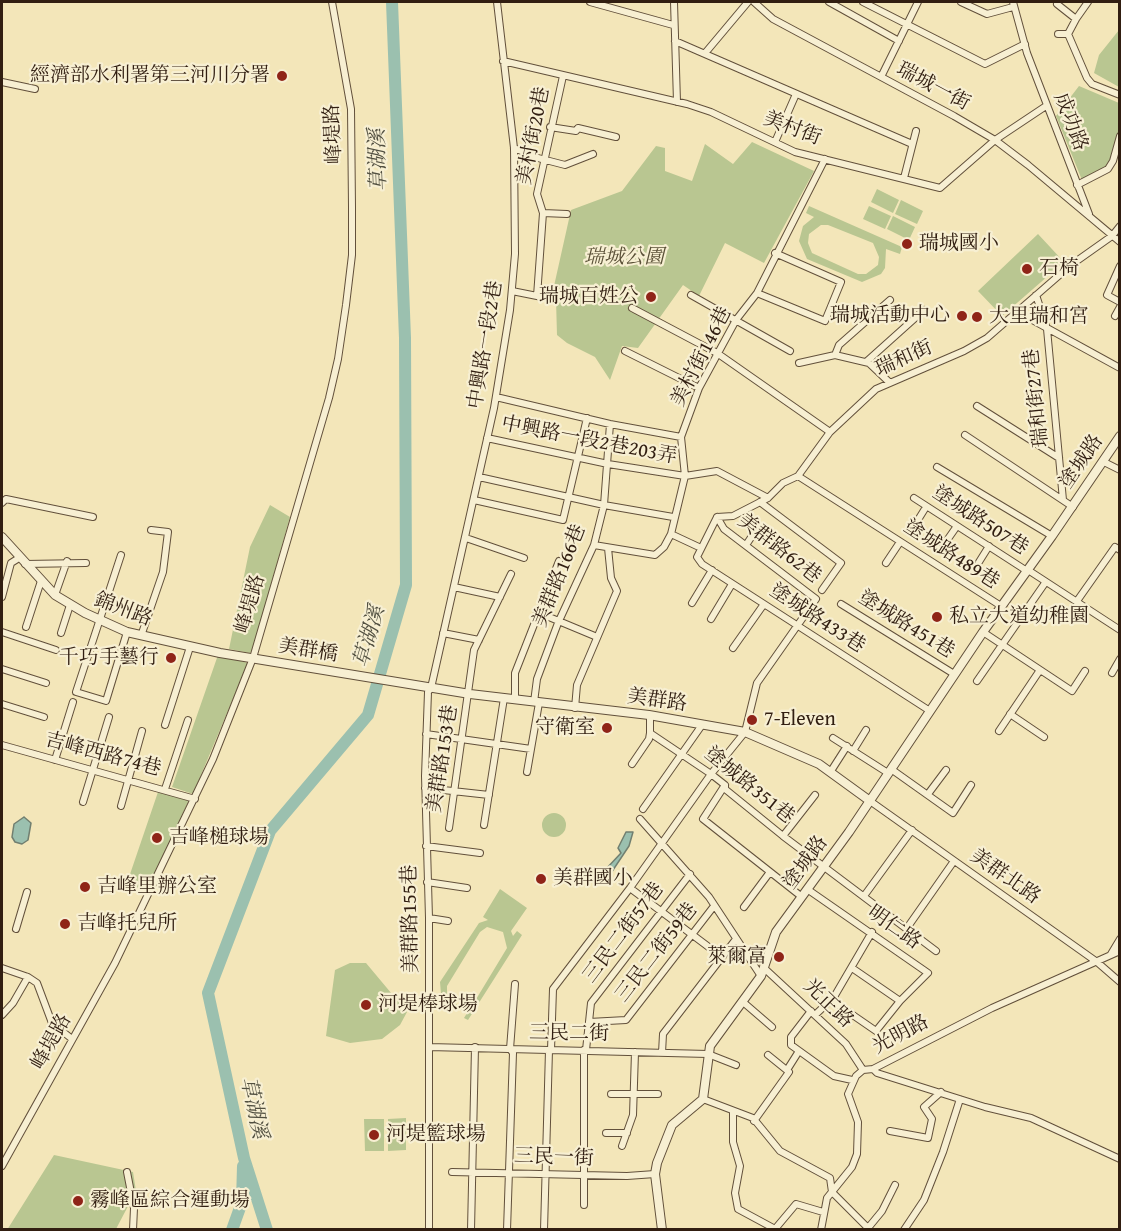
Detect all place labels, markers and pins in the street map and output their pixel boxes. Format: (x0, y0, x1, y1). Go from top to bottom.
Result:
place label: 經濟部水利署第三河川分署 (30, 64, 270, 88)
marker: 經濟部水利署第三河川分署 (275, 69, 289, 83)
place label: 瑞城國小 (919, 232, 999, 256)
marker: 瑞城國小 (900, 237, 914, 251)
place label: 石椅 (1039, 257, 1079, 281)
marker: 石椅 (1020, 262, 1034, 276)
place label: 瑞城百姓公 (539, 285, 639, 309)
marker: 瑞城百姓公 (644, 290, 658, 304)
place label: 瑞城活動中心 (830, 304, 950, 328)
place label: 大里瑞和宮 (989, 305, 1089, 329)
marker: 瑞城活動中心 (955, 309, 969, 323)
marker: 大里瑞和宮 (970, 310, 984, 324)
place label: 私立大道幼稚園 (949, 605, 1089, 629)
marker: 私立大道幼稚園 (930, 610, 944, 624)
place label: 千巧手藝行 (59, 646, 159, 670)
marker: 千巧手藝行 (164, 651, 178, 665)
place label: 7-Eleven (764, 708, 836, 732)
marker: 7-Eleven (745, 713, 759, 727)
place label: 守衛室 (535, 716, 595, 740)
marker: 守衛室 (600, 721, 614, 735)
place label: 吉峰槌球場 (169, 826, 269, 850)
marker: 吉峰槌球場 (150, 831, 164, 845)
place label: 美群國小 (553, 867, 633, 891)
marker: 美群國小 (534, 872, 548, 886)
place label: 吉峰里辦公室 (97, 875, 217, 899)
marker: 吉峰里辦公室 (78, 880, 92, 894)
place label: 吉峰托兒所 (77, 912, 177, 936)
marker: 吉峰托兒所 (58, 917, 72, 931)
place label: 萊爾富 (707, 945, 767, 969)
marker: 萊爾富 (772, 950, 786, 964)
place label: 河堤棒球場 (378, 993, 478, 1017)
marker: 河堤棒球場 (359, 998, 373, 1012)
place label: 河堤籃球場 (386, 1123, 486, 1147)
marker: 河堤籃球場 (367, 1128, 381, 1142)
place label: 霧峰區綜合運動場 (90, 1189, 250, 1213)
marker: 霧峰區綜合運動場 (71, 1194, 85, 1208)

